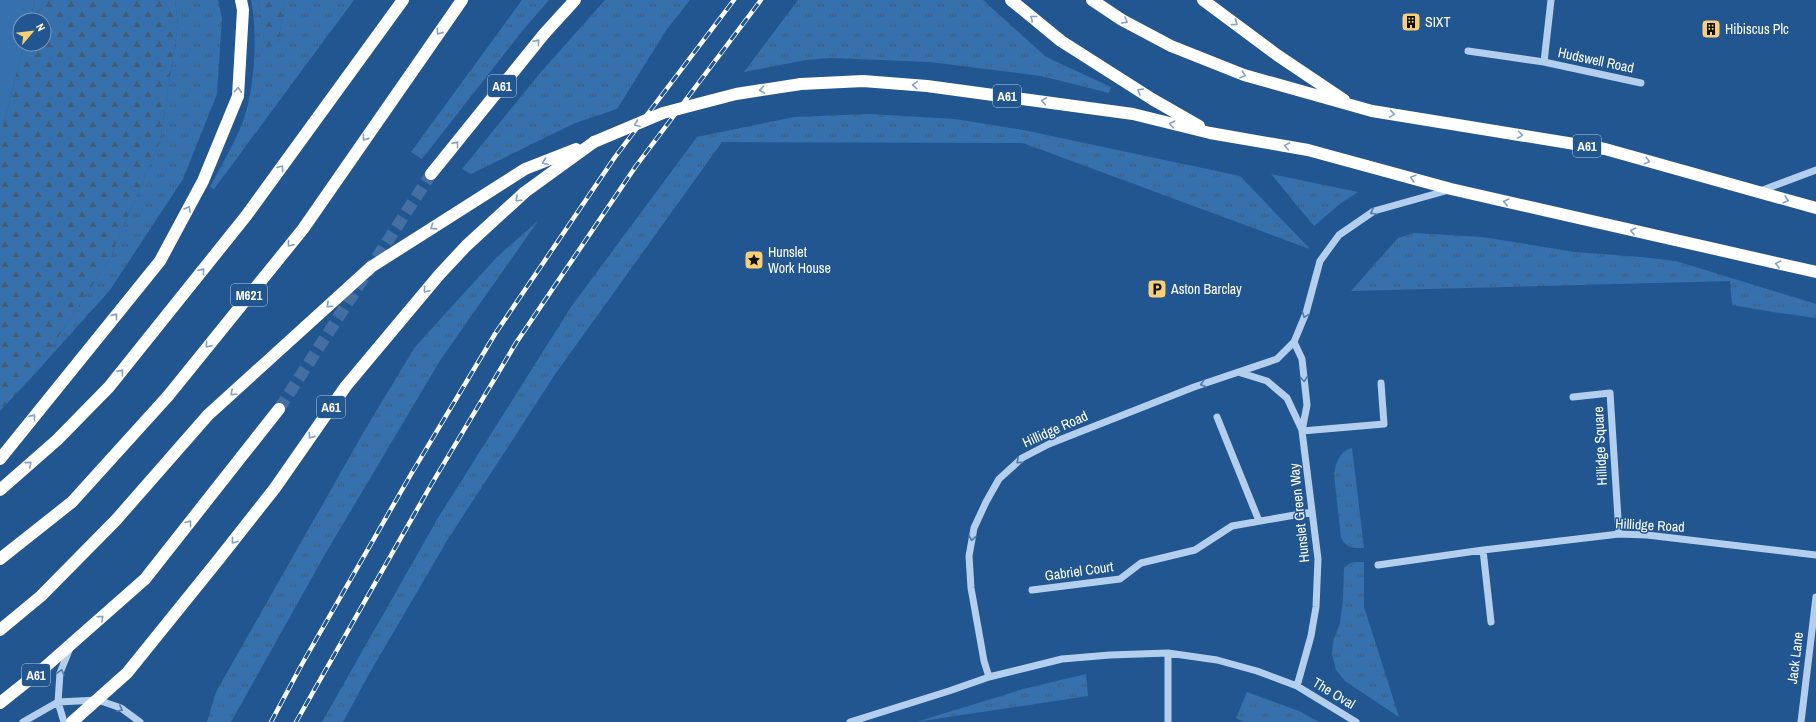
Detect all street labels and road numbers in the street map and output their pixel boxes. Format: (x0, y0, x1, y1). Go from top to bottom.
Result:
street label: Hudswell Road (1556, 43, 1636, 77)
road number: A61 (488, 75, 516, 97)
road number: A61 (993, 85, 1021, 107)
road number: A61 (1573, 135, 1601, 157)
road number: M621 (231, 284, 267, 306)
road number: A61 (317, 396, 345, 418)
street label: Hillidge Square (1589, 406, 1611, 486)
street label: Hillidge Road (1020, 407, 1090, 451)
street label: Hunslet Green Way (1285, 462, 1313, 564)
street label: Hillidge Road (1615, 514, 1685, 536)
street label: Gabriel Court (1044, 557, 1114, 585)
street label: Jack Lane (1783, 631, 1807, 685)
road number: A61 (22, 664, 50, 686)
street label: The Oval (1309, 673, 1359, 713)

